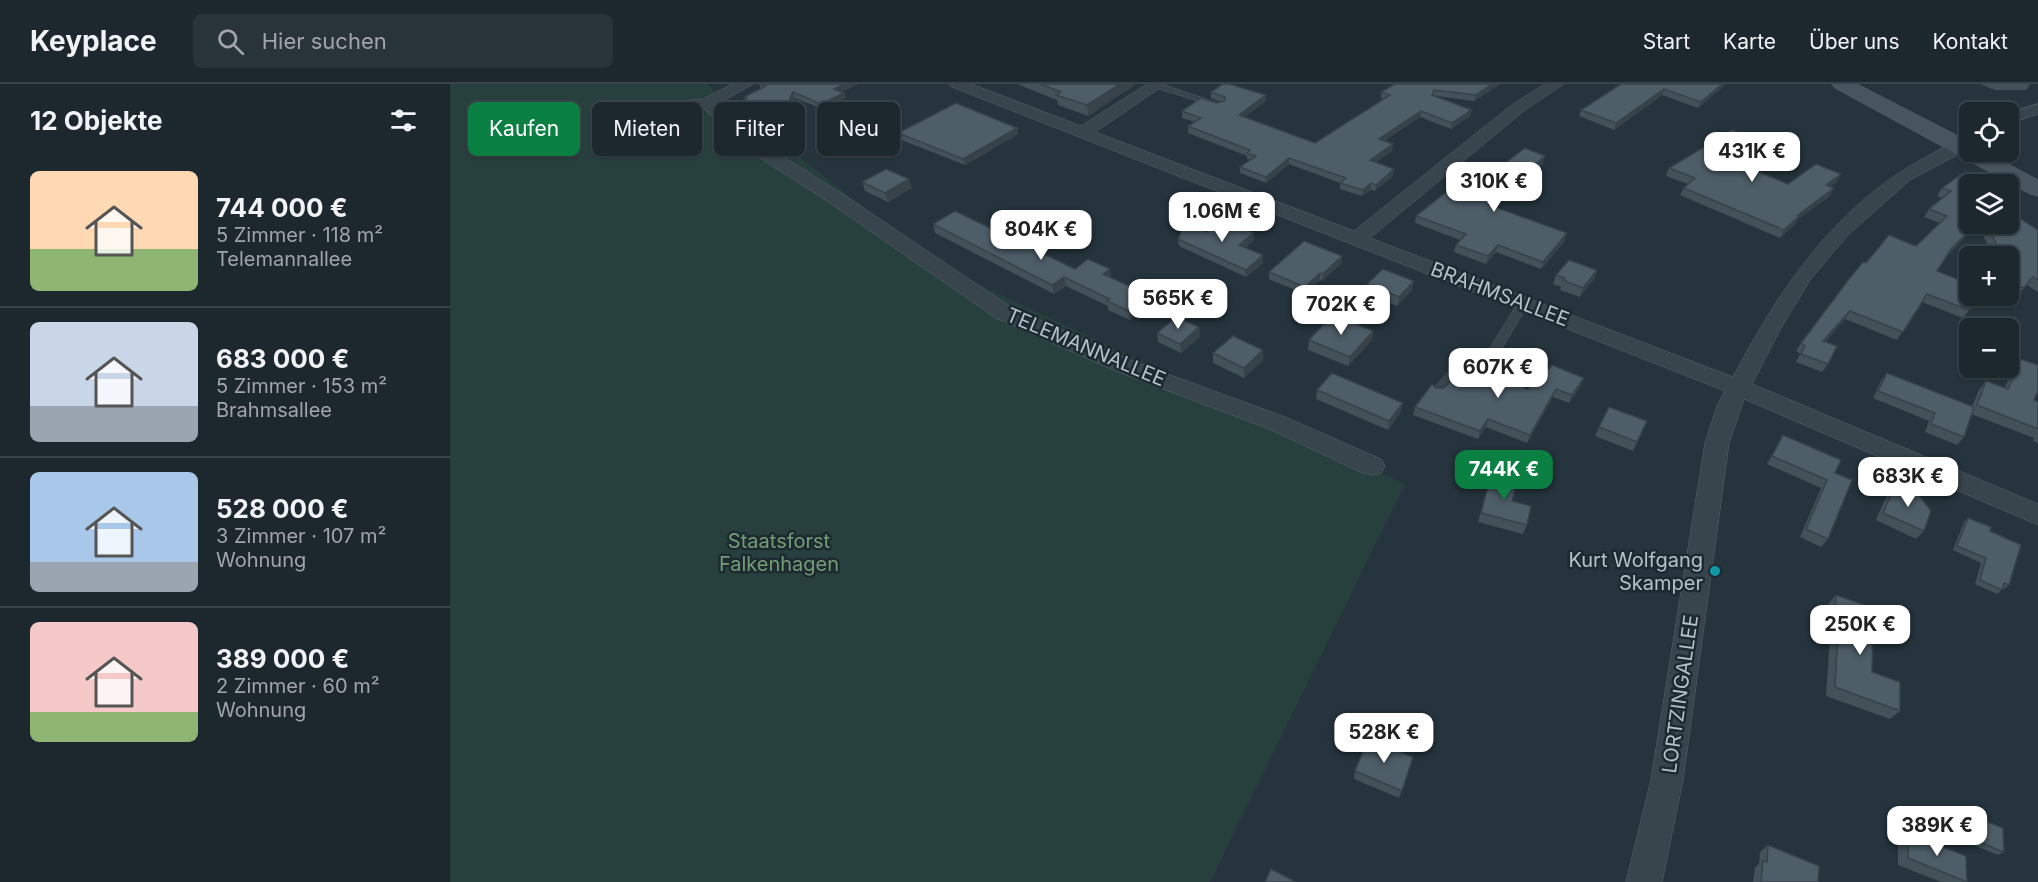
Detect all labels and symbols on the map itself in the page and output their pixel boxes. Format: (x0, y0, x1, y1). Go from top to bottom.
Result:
pin: 431K € (1703, 132, 1801, 183)
pin: 310K € (1445, 162, 1543, 213)
pin: 1.06M € (1167, 192, 1277, 243)
pin: 804K € (992, 210, 1090, 261)
street label: BRAHMSALLEE (1428, 257, 1572, 331)
pin: 565K € (1129, 279, 1227, 330)
pin: 702K € (1292, 285, 1390, 336)
street label: TELEMANNALLEE (1003, 303, 1169, 391)
pin: 607K € (1449, 348, 1547, 399)
pin: 744K € (1455, 450, 1553, 501)
pin: 683K € (1859, 457, 1957, 508)
park label: Staatsforst Falkenhagen (719, 529, 839, 576)
place label: Kurt Wolfgang Skamper (1568, 548, 1703, 595)
marker: Kurt Wolfgang Skamper (1708, 564, 1722, 578)
pin: 250K € (1811, 605, 1909, 656)
street label: LORTZINGALLEE (1657, 613, 1703, 775)
pin: 528K € (1335, 713, 1433, 764)
pin: 389K € (1888, 806, 1986, 857)

